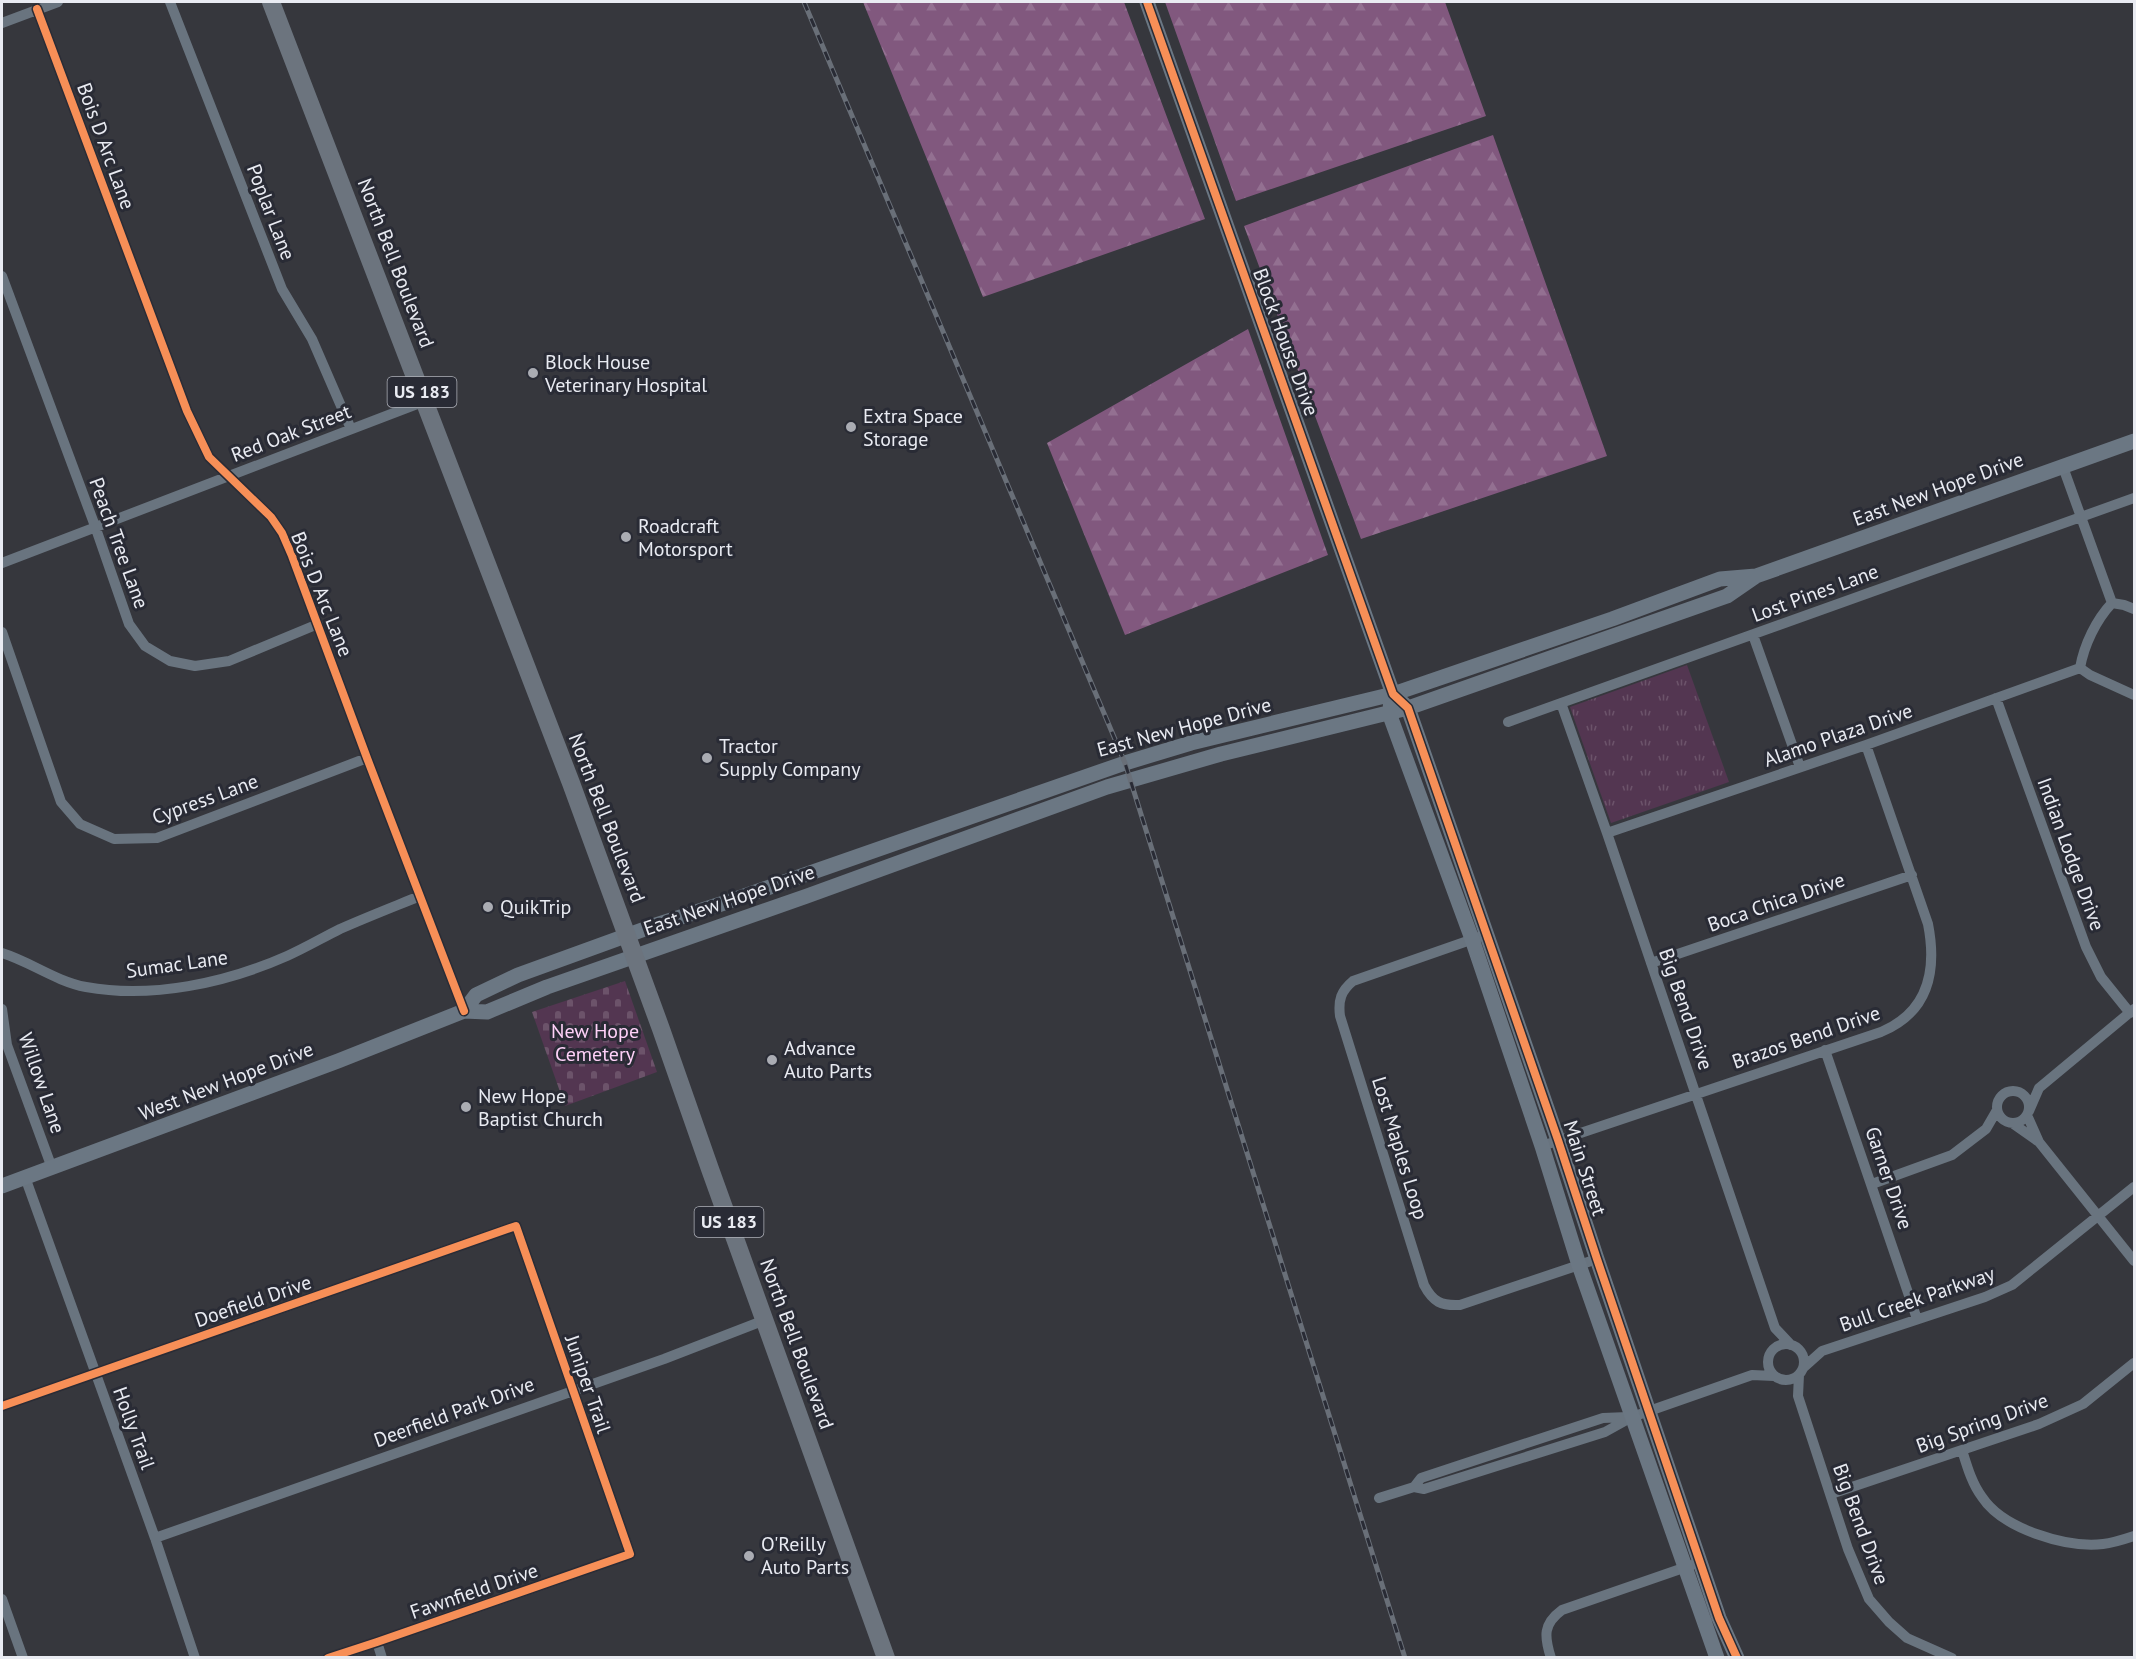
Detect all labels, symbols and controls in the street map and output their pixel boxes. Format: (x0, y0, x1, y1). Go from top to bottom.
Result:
street label: Bois D Arc Lane (71, 79, 141, 213)
street label: Poplar Lane (241, 160, 301, 264)
street label: North Bell Boulevard (352, 175, 440, 351)
street label: Block House Drive (1247, 265, 1325, 419)
place label: Block House Veterinary Hospital (544, 349, 707, 398)
marker: Block House Veterinary Hospital (526, 366, 540, 380)
road number: US 183 (388, 377, 456, 407)
street label: Red Oak Street (227, 398, 355, 468)
place label: Extra Space Storage (863, 403, 963, 452)
marker: Extra Space Storage (844, 420, 858, 434)
street label: East New Hope Drive (1849, 446, 2027, 532)
street label: Peach Tree Lane (83, 474, 155, 612)
place label: Roadcraft Motorsport (638, 513, 733, 562)
street label: Bois D Arc Lane (285, 528, 359, 660)
marker: Roadcraft Motorsport (619, 530, 633, 544)
street label: Lost Pines Lane (1748, 558, 1882, 628)
street label: East New Hope Drive (1094, 691, 1274, 763)
street label: Alamo Plaza Drive (1760, 697, 1916, 773)
street label: North Bell Boulevard (563, 730, 651, 906)
place label: Tractor Supply Company (719, 733, 861, 782)
marker: Tractor Supply Company (700, 751, 714, 765)
street label: Cypress Lane (148, 768, 262, 830)
street label: Indian Lodge Drive (2031, 774, 2111, 934)
street label: East New Hope Drive (640, 858, 818, 942)
street label: Boca Chica Drive (1704, 866, 1848, 938)
place label: QuikTrip (500, 894, 571, 920)
marker: QuikTrip (481, 900, 495, 914)
street label: Sumac Lane (124, 944, 230, 984)
street label: Big Bend Drive (1653, 945, 1719, 1073)
street label: Brazos Bend Drive (1728, 999, 1884, 1075)
park label: New Hope Cemetery (551, 1018, 639, 1067)
street label: Willow Lane (13, 1029, 71, 1137)
place label: Advance Auto Parts (784, 1035, 872, 1084)
street label: West New Hope Drive (135, 1036, 317, 1126)
marker: Advance Auto Parts (765, 1053, 779, 1067)
street label: Lost Maples Loop (1366, 1073, 1434, 1223)
place label: New Hope Baptist Church (478, 1083, 603, 1132)
marker: New Hope Baptist Church (459, 1100, 473, 1114)
street label: Main Street (1557, 1117, 1613, 1219)
street label: Garner Drive (1859, 1123, 1919, 1233)
road number: US 183 (694, 1207, 764, 1237)
street label: North Bell Boulevard (754, 1255, 840, 1433)
street label: Bull Creek Parkway (1836, 1260, 1999, 1338)
street label: Doefield Drive (191, 1269, 315, 1333)
street label: Juniper Trail (559, 1330, 617, 1437)
street label: Deerfield Park Drive (370, 1371, 538, 1453)
street label: Holly Trail (107, 1383, 161, 1473)
street label: Big Spring Drive (1912, 1387, 2052, 1459)
street label: Big Bend Drive (1827, 1460, 1895, 1588)
place label: O'Reilly Auto Parts (761, 1531, 849, 1580)
marker: O'Reilly Auto Parts (742, 1549, 756, 1563)
street label: Fawnfield Drive (407, 1557, 541, 1625)

